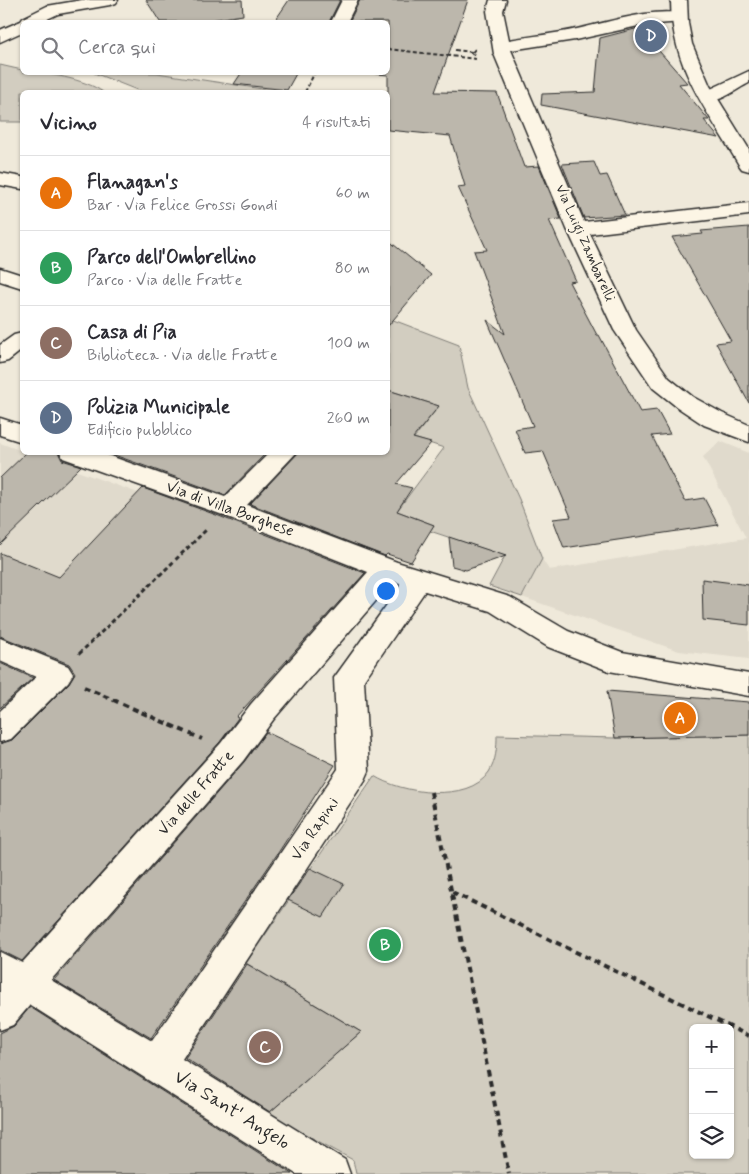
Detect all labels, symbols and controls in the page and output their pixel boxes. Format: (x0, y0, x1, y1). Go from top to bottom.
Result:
pin: D (635, 17, 667, 55)
search box (20, 20, 390, 75)
icon: search (38, 34, 66, 62)
text: Cerca qui (78, 35, 156, 60)
text: Vicino (40, 109, 97, 137)
text: 4 risultati (302, 112, 370, 133)
text: Flanagan's (87, 170, 178, 195)
street label: Via Luigi Zambarelli (549, 182, 619, 305)
text: A (51, 183, 61, 204)
text: 60 m (336, 183, 370, 204)
text: Bar · Via Felice Grossi Gondi (87, 195, 277, 216)
text: Parco dell'Ombrellino (87, 245, 256, 270)
text: B (51, 258, 61, 279)
text: 80 m (335, 258, 370, 279)
text: Parco · Via delle Fratte (87, 270, 242, 291)
text: Casa di Pia (87, 320, 177, 345)
text: C (50, 333, 62, 354)
text: 100 m (327, 333, 370, 354)
text: Biblioteca · Via delle Fratte (87, 345, 278, 366)
text: Polizia Municipale (87, 395, 230, 420)
text: D (50, 408, 62, 429)
text: 260 m (327, 408, 370, 429)
text: Edificio pubblico (87, 420, 192, 441)
street label: Via di Villa Borghese (163, 476, 297, 542)
your location (373, 578, 399, 604)
pin: A (664, 699, 696, 737)
street label: Via delle Fratte (153, 746, 239, 840)
street label: Via Rapini (286, 793, 344, 865)
pin: B (369, 926, 401, 964)
map controls (689, 1024, 734, 1159)
button: + (689, 1024, 734, 1069)
pin: C (249, 1028, 281, 1066)
street label: Via Sant' Angelo (168, 1064, 295, 1158)
button: − (689, 1069, 734, 1114)
button: layers (689, 1114, 734, 1159)

